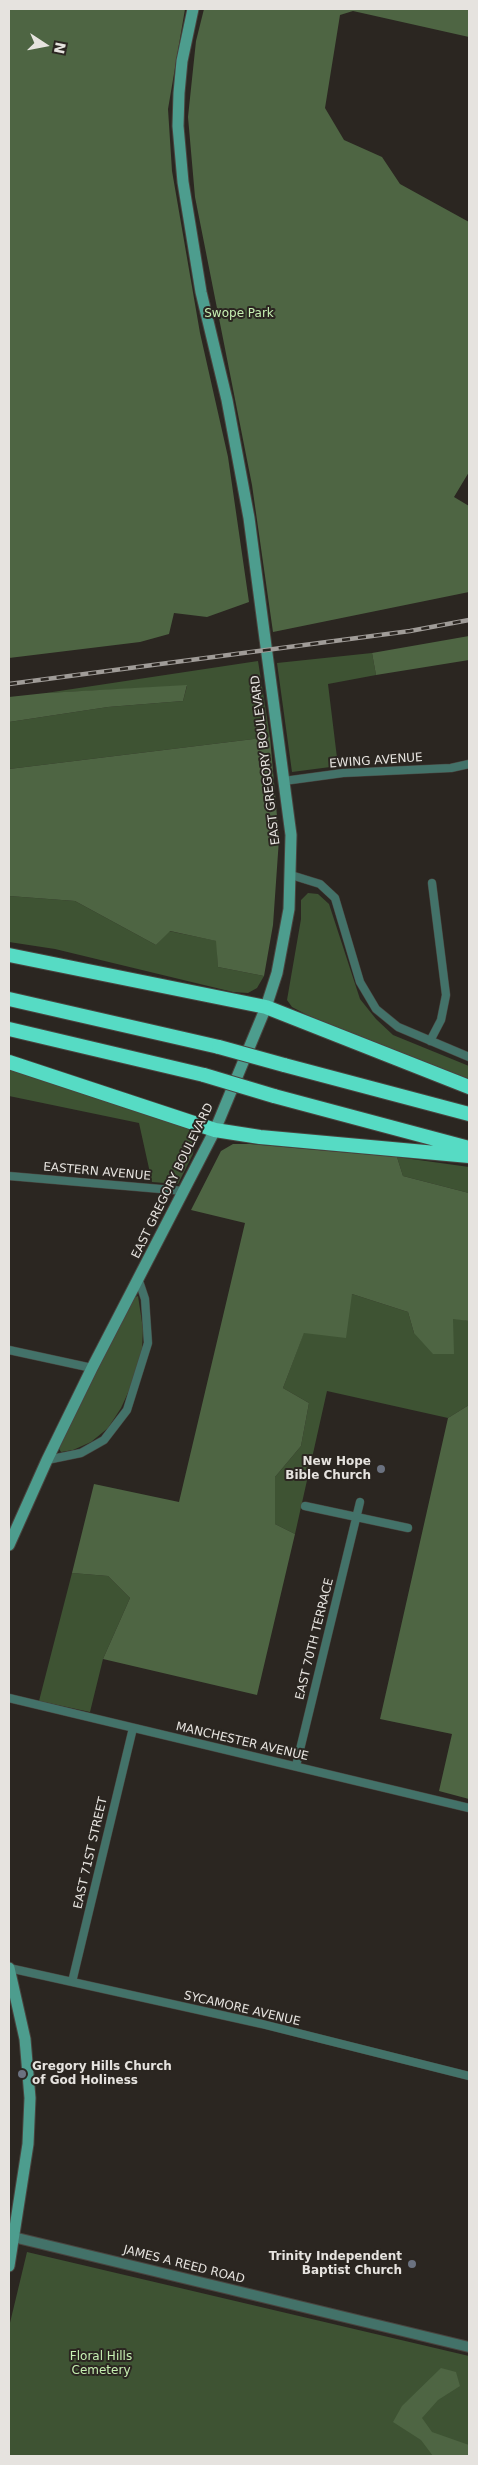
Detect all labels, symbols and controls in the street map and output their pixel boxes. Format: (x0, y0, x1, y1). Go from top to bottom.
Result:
north arrow (20, 20, 70, 70)
text: N (51, 41, 69, 55)
park label: Swope Park (204, 307, 274, 321)
street label: EAST GREGORY BOULEVARD (248, 674, 284, 846)
street label: EWING AVENUE (329, 751, 423, 771)
street label: EAST GREGORY BOULEVARD (129, 1101, 217, 1261)
street label: EASTERN AVENUE (43, 1160, 151, 1184)
place label: New Hope Bible Church (285, 1455, 371, 1483)
marker: New Hope Bible Church (375, 1463, 387, 1475)
street label: EAST 70TH TERRACE (293, 1577, 337, 1701)
street label: MANCHESTER AVENUE (174, 1720, 310, 1764)
street label: EAST 71ST STREET (71, 1796, 111, 1910)
street label: SYCAMORE AVENUE (182, 1989, 302, 2029)
place label: Gregory Hills Church of God Holiness (32, 2060, 172, 2088)
marker: Gregory Hills Church of God Holiness (16, 2068, 28, 2080)
street label: JAMES A REED ROAD (122, 2243, 246, 2287)
place label: Trinity Independent Baptist Church (269, 2250, 402, 2278)
marker: Trinity Independent Baptist Church (406, 2258, 418, 2270)
park label: Floral Hills Cemetery (70, 2350, 132, 2378)

